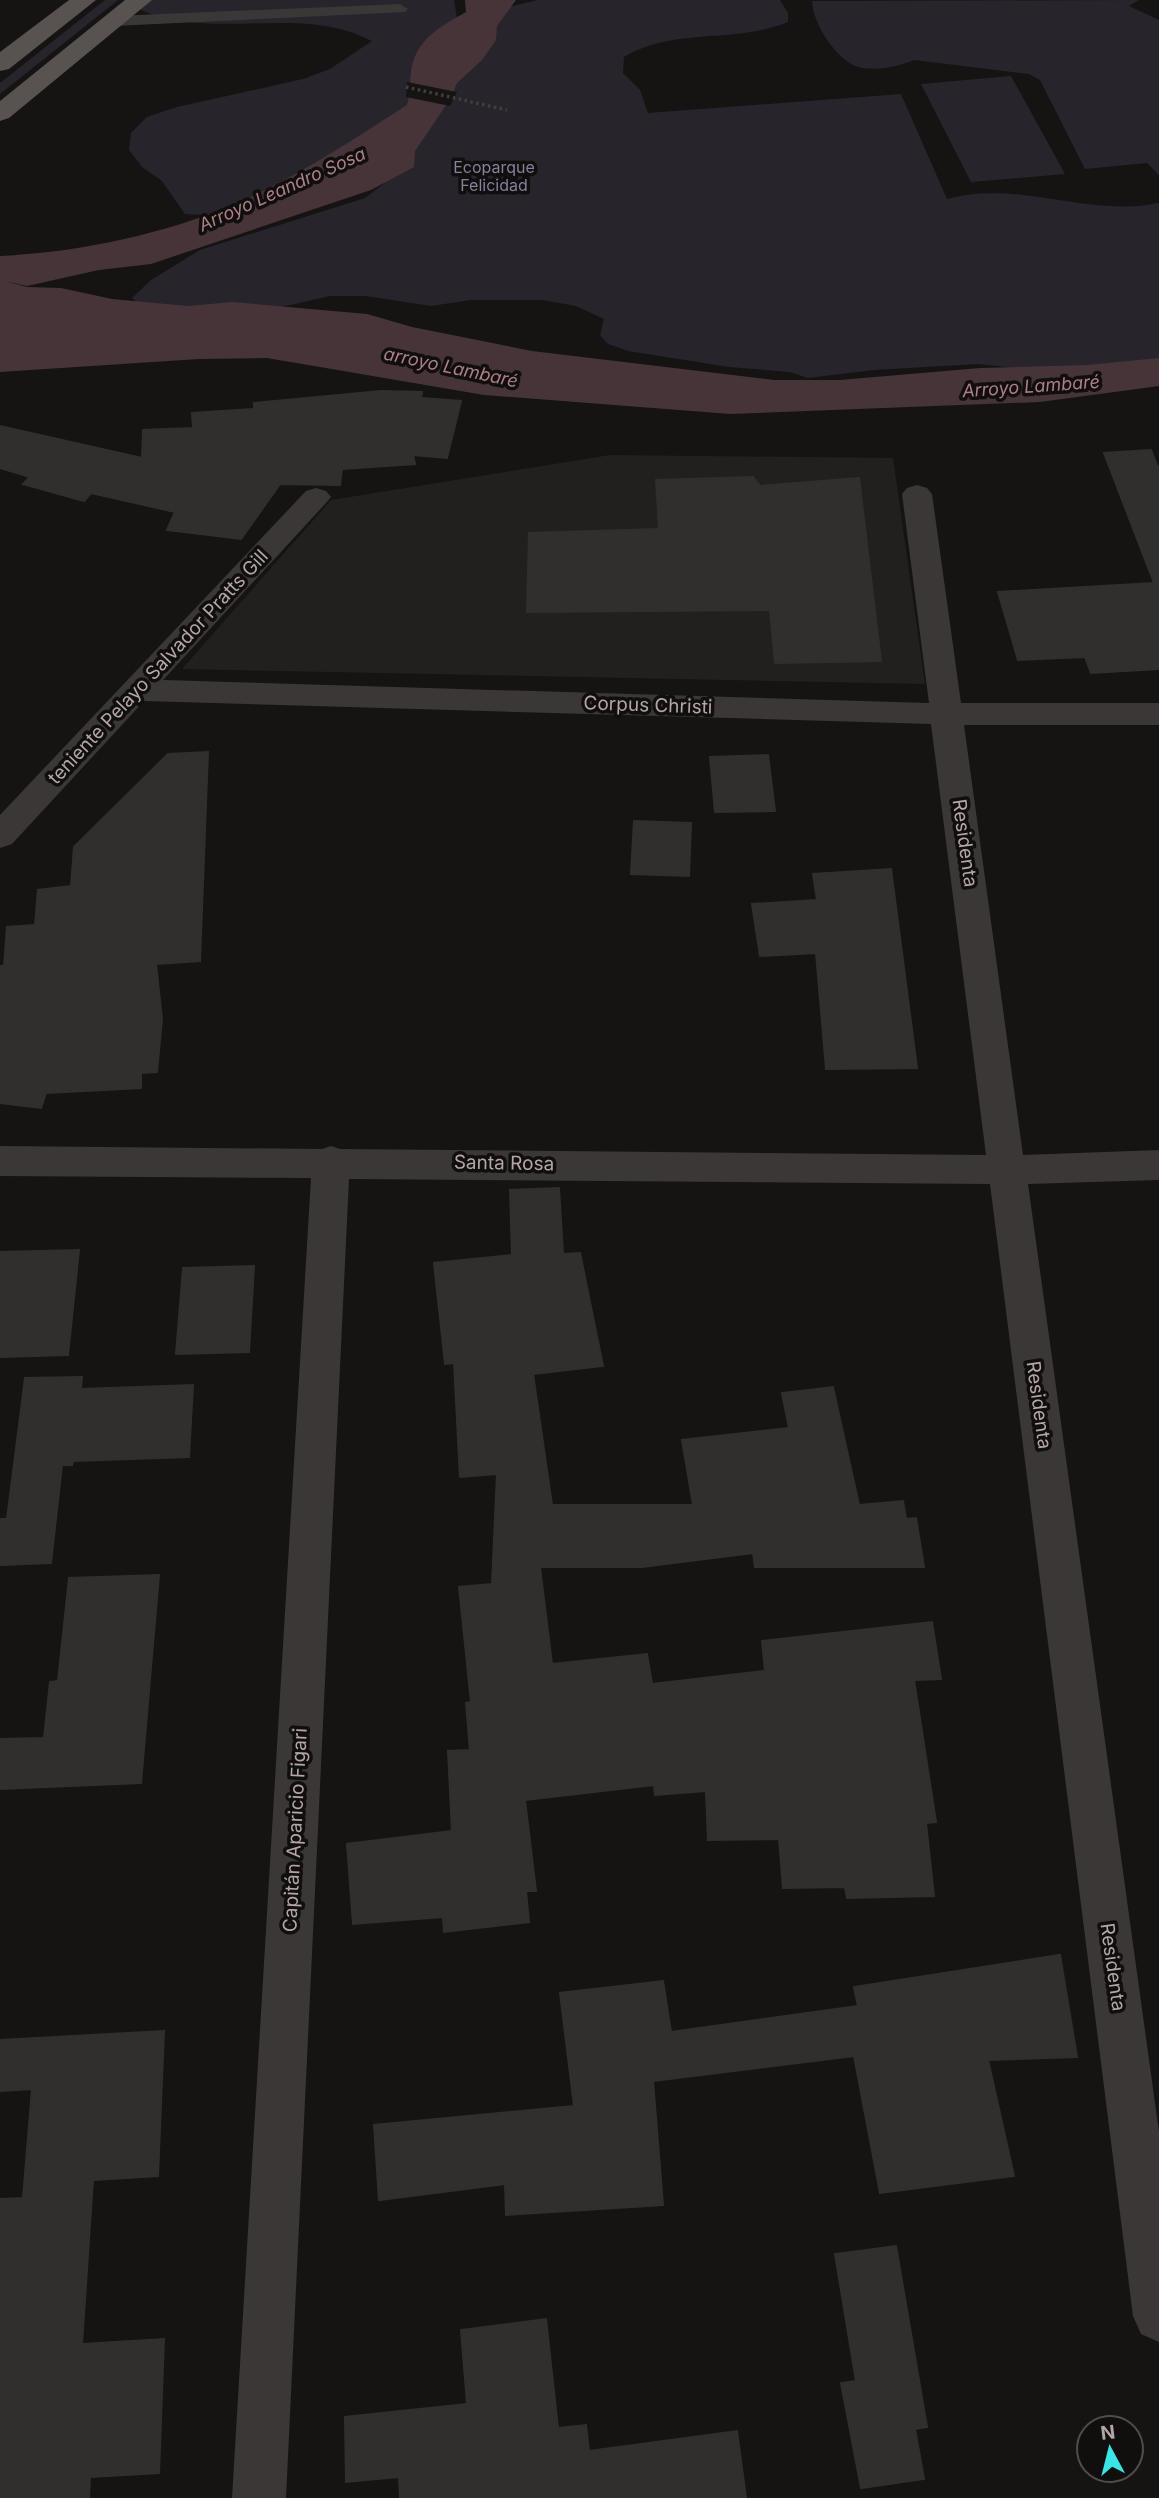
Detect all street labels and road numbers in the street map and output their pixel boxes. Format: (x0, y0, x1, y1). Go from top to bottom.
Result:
street label: teniente Pelayo Salvador Pratts Gill (43, 545, 273, 789)
street label: Corpus Christi (583, 691, 713, 719)
street label: Residenta (947, 798, 983, 888)
street label: Santa Rosa (454, 1151, 554, 1175)
street label: Residenta (1021, 1360, 1057, 1450)
street label: Capitán Aparicio Figari (278, 1727, 312, 1933)
street label: Residenta (1095, 1922, 1131, 2012)

